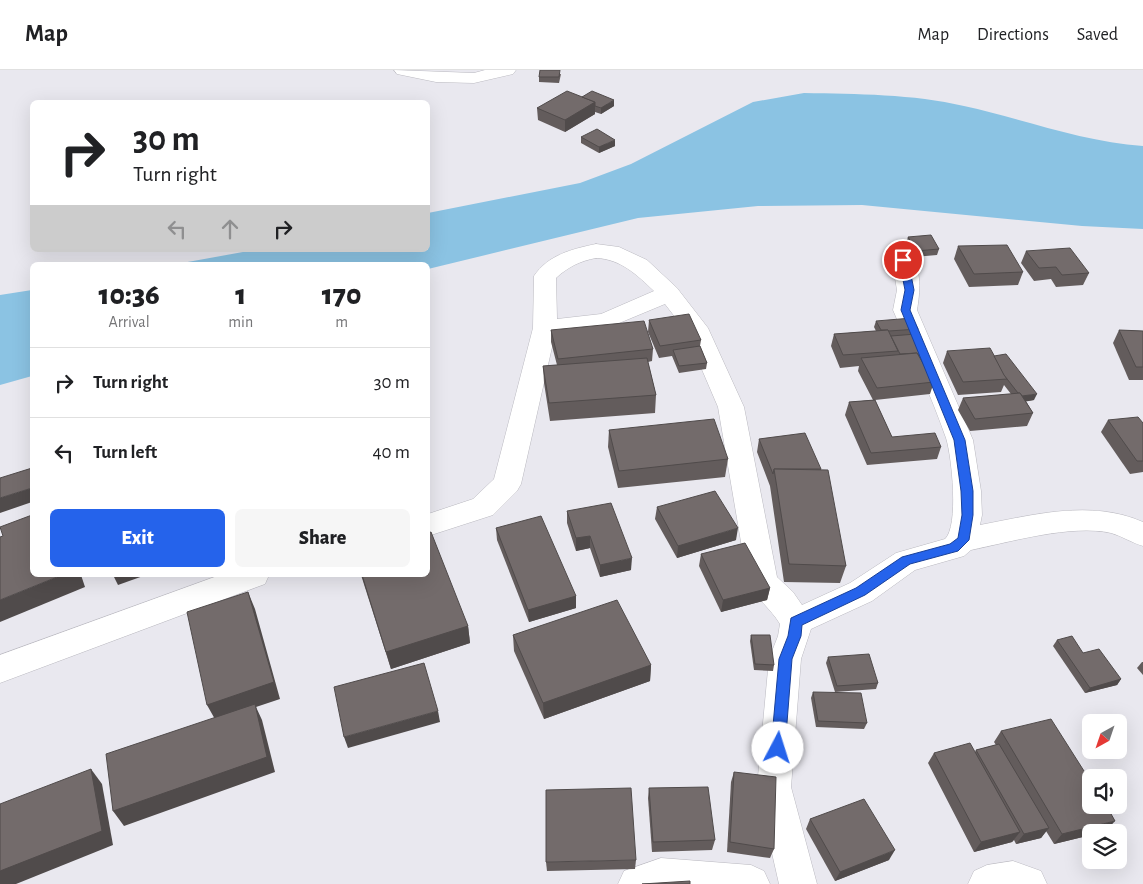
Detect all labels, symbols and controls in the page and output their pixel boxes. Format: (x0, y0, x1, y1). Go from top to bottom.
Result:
text: Map (25, 22, 68, 46)
text: Map (918, 26, 949, 44)
text: Directions (977, 26, 1049, 44)
text: Saved (1077, 26, 1118, 44)
icon: right (50, 120, 115, 185)
text: 30 m (133, 122, 200, 157)
text: Turn right (133, 163, 217, 185)
icon: left (163, 215, 191, 243)
icon: ahead (216, 215, 244, 243)
icon: right (269, 215, 297, 243)
pin (882, 239, 924, 281)
icon: arrive (889, 246, 917, 274)
text: 10:36 (98, 280, 160, 310)
text: 1 (235, 280, 246, 310)
text: 170 (322, 280, 361, 310)
text: Arrival (109, 314, 150, 330)
text: min (228, 314, 253, 330)
text: m (335, 314, 348, 330)
icon: right (50, 369, 78, 397)
text: Turn right (93, 373, 168, 392)
text: 30 m (374, 373, 410, 392)
icon: left (50, 439, 78, 467)
text: Turn left (93, 443, 157, 462)
text: 40 m (372, 443, 410, 462)
button: Exit (50, 509, 225, 567)
button: Share (235, 509, 410, 567)
north arrow (1082, 714, 1128, 759)
map controls (1082, 714, 1127, 869)
position arrow (751, 721, 803, 773)
button: sound (1082, 769, 1127, 814)
button: layers (1082, 824, 1127, 869)

